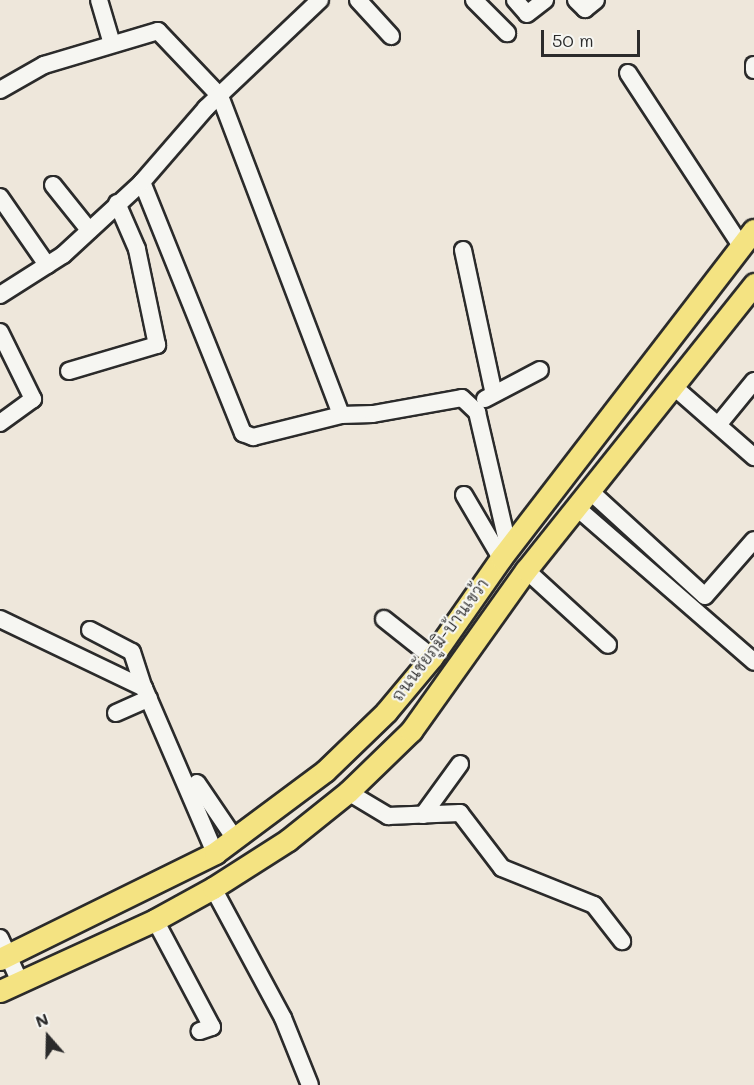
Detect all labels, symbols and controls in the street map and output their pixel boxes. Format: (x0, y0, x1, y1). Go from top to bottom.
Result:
scale bar (544, 18, 643, 56)
text: 50 m (552, 28, 594, 52)
street label: ถนนชัยภูมิ-บ้านเขว้า (388, 575, 492, 705)
north arrow (18, 1007, 78, 1067)
text: N (32, 1008, 51, 1032)

